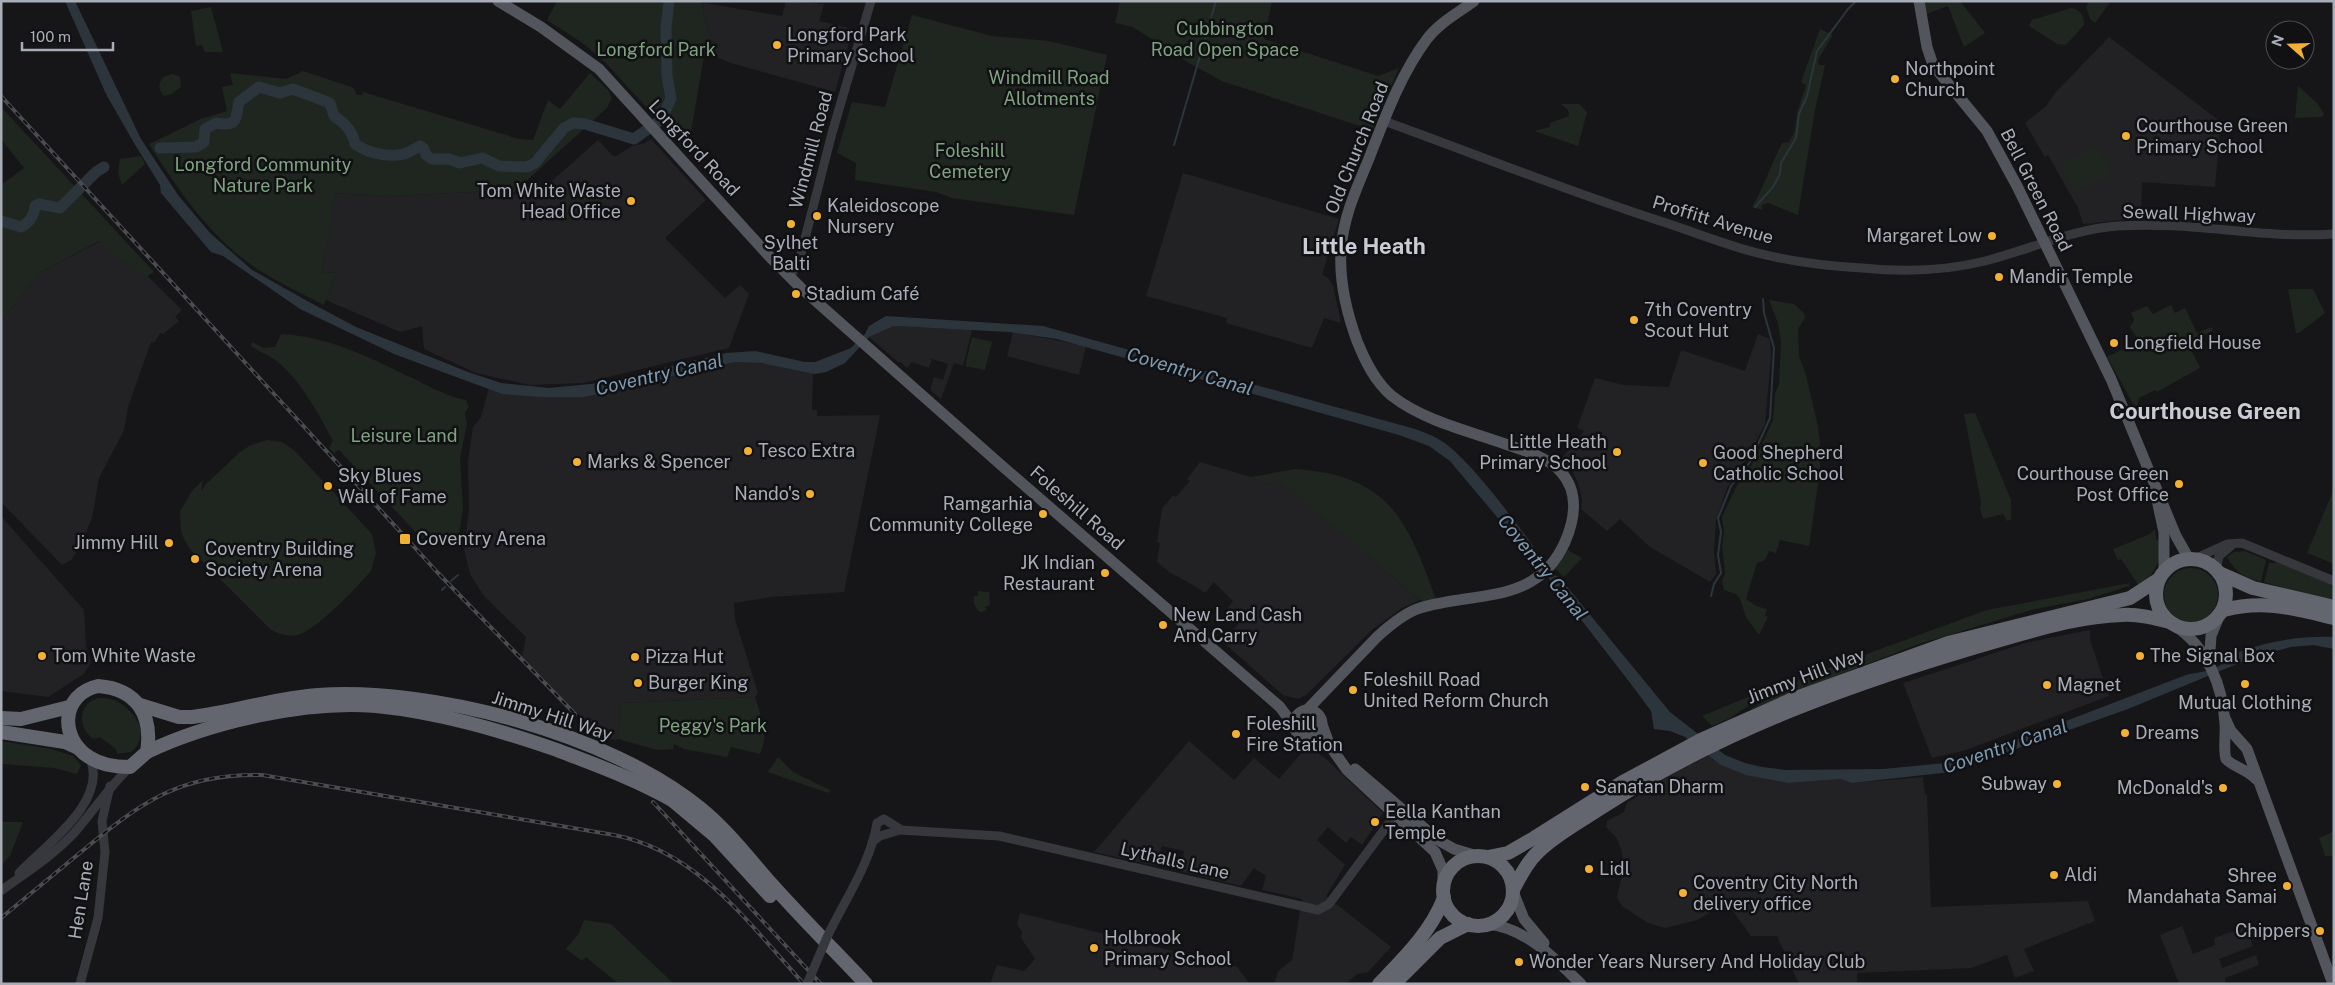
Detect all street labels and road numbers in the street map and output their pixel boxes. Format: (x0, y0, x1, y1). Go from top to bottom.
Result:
street label: Old Church Road (1320, 79, 1393, 217)
street label: Windmill Road (785, 89, 836, 211)
street label: Longford Road (644, 95, 744, 200)
street label: Bell Green Road (1996, 125, 2076, 255)
street label: Proffitt Avenue (1650, 191, 1776, 248)
street label: Sewall Highway (2122, 201, 2256, 226)
street label: Foleshill Road (1026, 461, 1129, 554)
street label: Jimmy Hill Way (1744, 643, 1868, 708)
street label: Jimmy Hill Way (489, 686, 615, 745)
street label: Lythalls Lane (1119, 838, 1232, 883)
street label: Hen Lane (64, 859, 97, 941)

